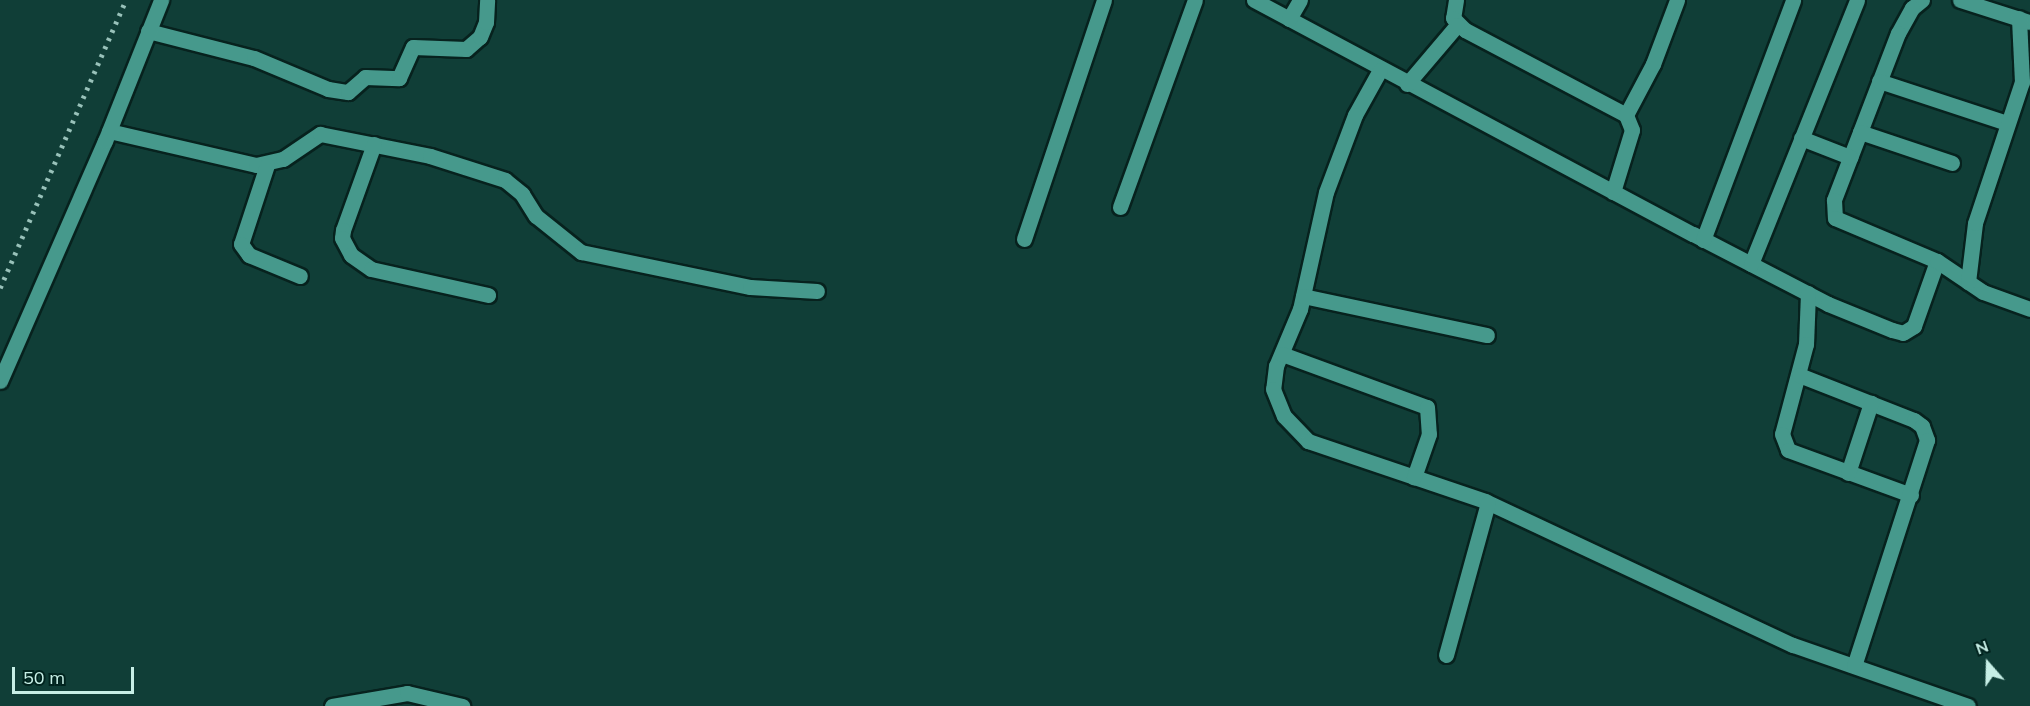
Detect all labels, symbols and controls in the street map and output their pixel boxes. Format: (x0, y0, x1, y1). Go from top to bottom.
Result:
north arrow (1958, 634, 2018, 694)
text: N (1973, 636, 1991, 659)
scale bar (15, 655, 136, 693)
text: 50 m (23, 666, 65, 689)

